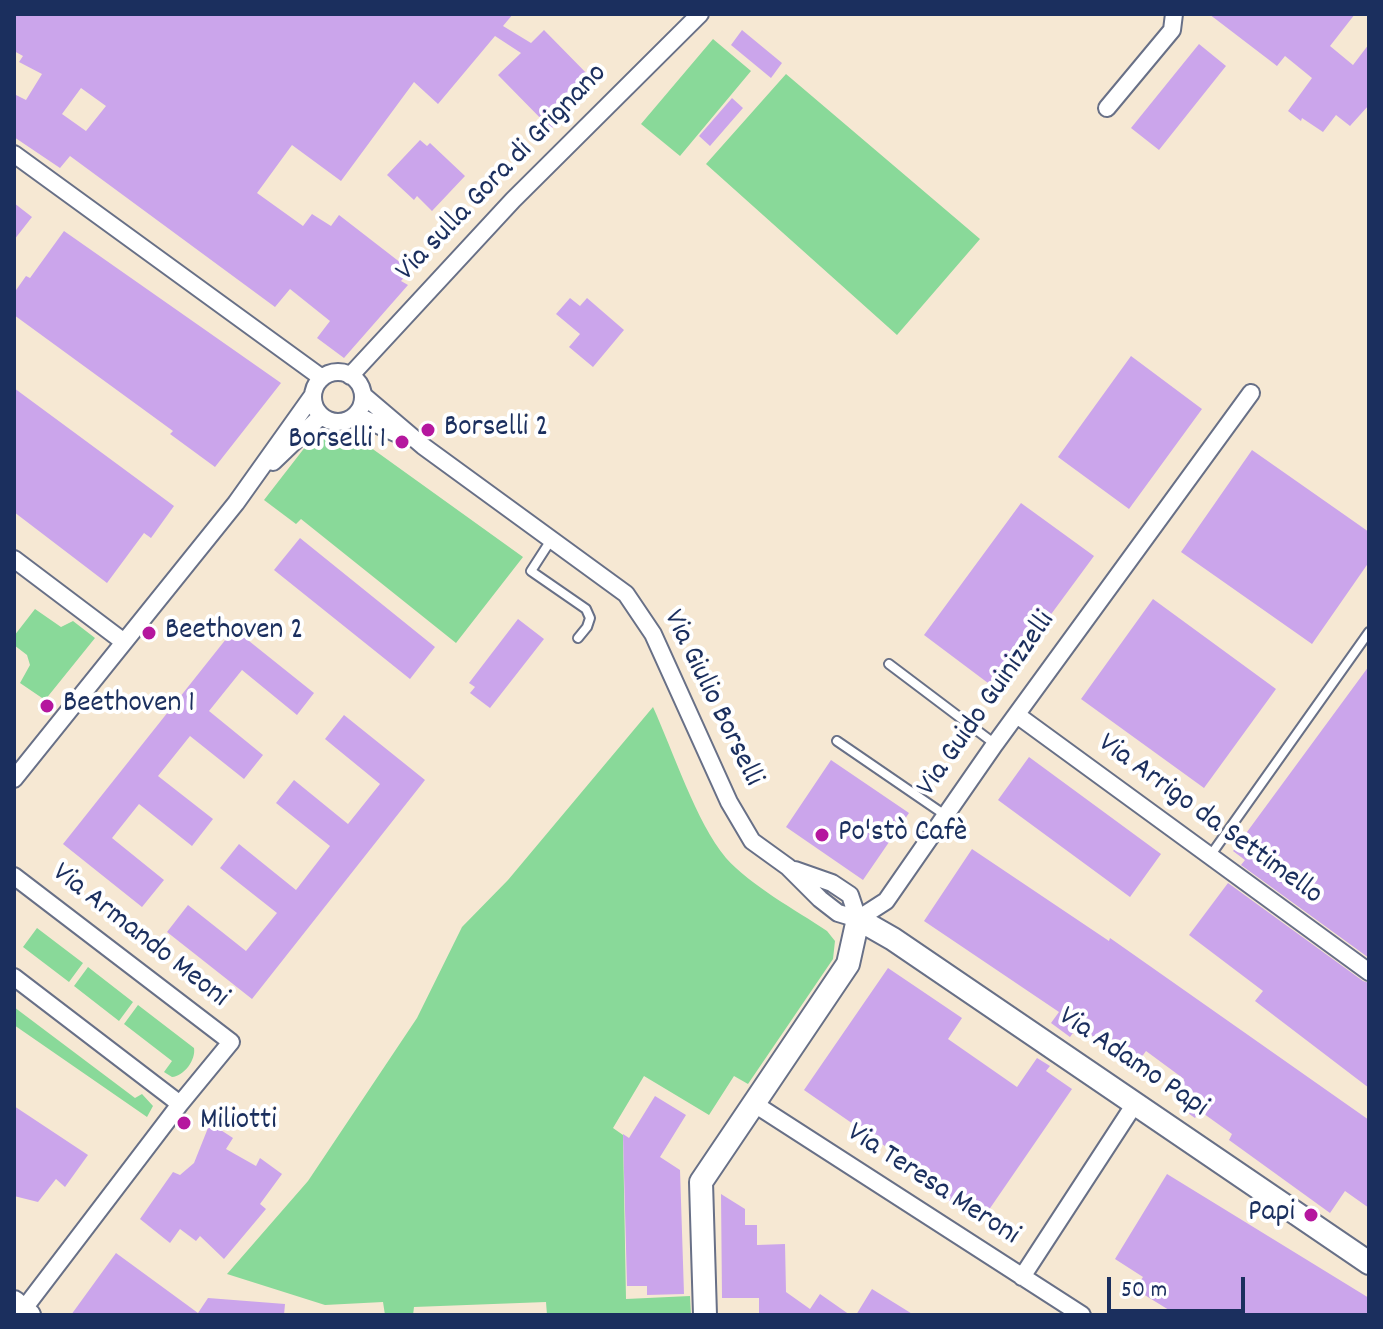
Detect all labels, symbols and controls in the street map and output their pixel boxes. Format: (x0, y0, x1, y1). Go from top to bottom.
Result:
street label: Via sulla Gora di Grignano (390, 58, 616, 290)
place label: Borselli 2 (444, 412, 548, 448)
marker: Borselli 2 (419, 421, 437, 439)
place label: Borselli 1 (288, 424, 386, 460)
marker: Borselli 1 (393, 433, 411, 451)
street label: Via Giulio Borselli (653, 605, 769, 793)
street label: Via Guido Guinizzelli (911, 606, 1065, 804)
place label: Beethoven 2 (165, 615, 303, 651)
marker: Beethoven 2 (140, 624, 158, 642)
place label: Beethoven 1 (63, 688, 195, 724)
marker: Beethoven 1 (38, 697, 56, 715)
street label: Via Arrigo da Settimello (1090, 727, 1328, 915)
place label: Po'stò Cafè (838, 817, 967, 853)
marker: Po'stò Cafè (813, 826, 831, 844)
street label: Via Armando Meoni (43, 857, 235, 1017)
street label: Via Adamo Papi (1050, 1001, 1214, 1127)
place label: Miliotti (200, 1105, 277, 1141)
marker: Miliotti (175, 1114, 193, 1132)
street label: Via Teresa Meroni (839, 1117, 1025, 1255)
place label: Papi (1248, 1197, 1295, 1233)
marker: Papi (1302, 1206, 1320, 1224)
scale bar (1111, 1261, 1249, 1311)
text: 50 m (1121, 1274, 1167, 1308)

